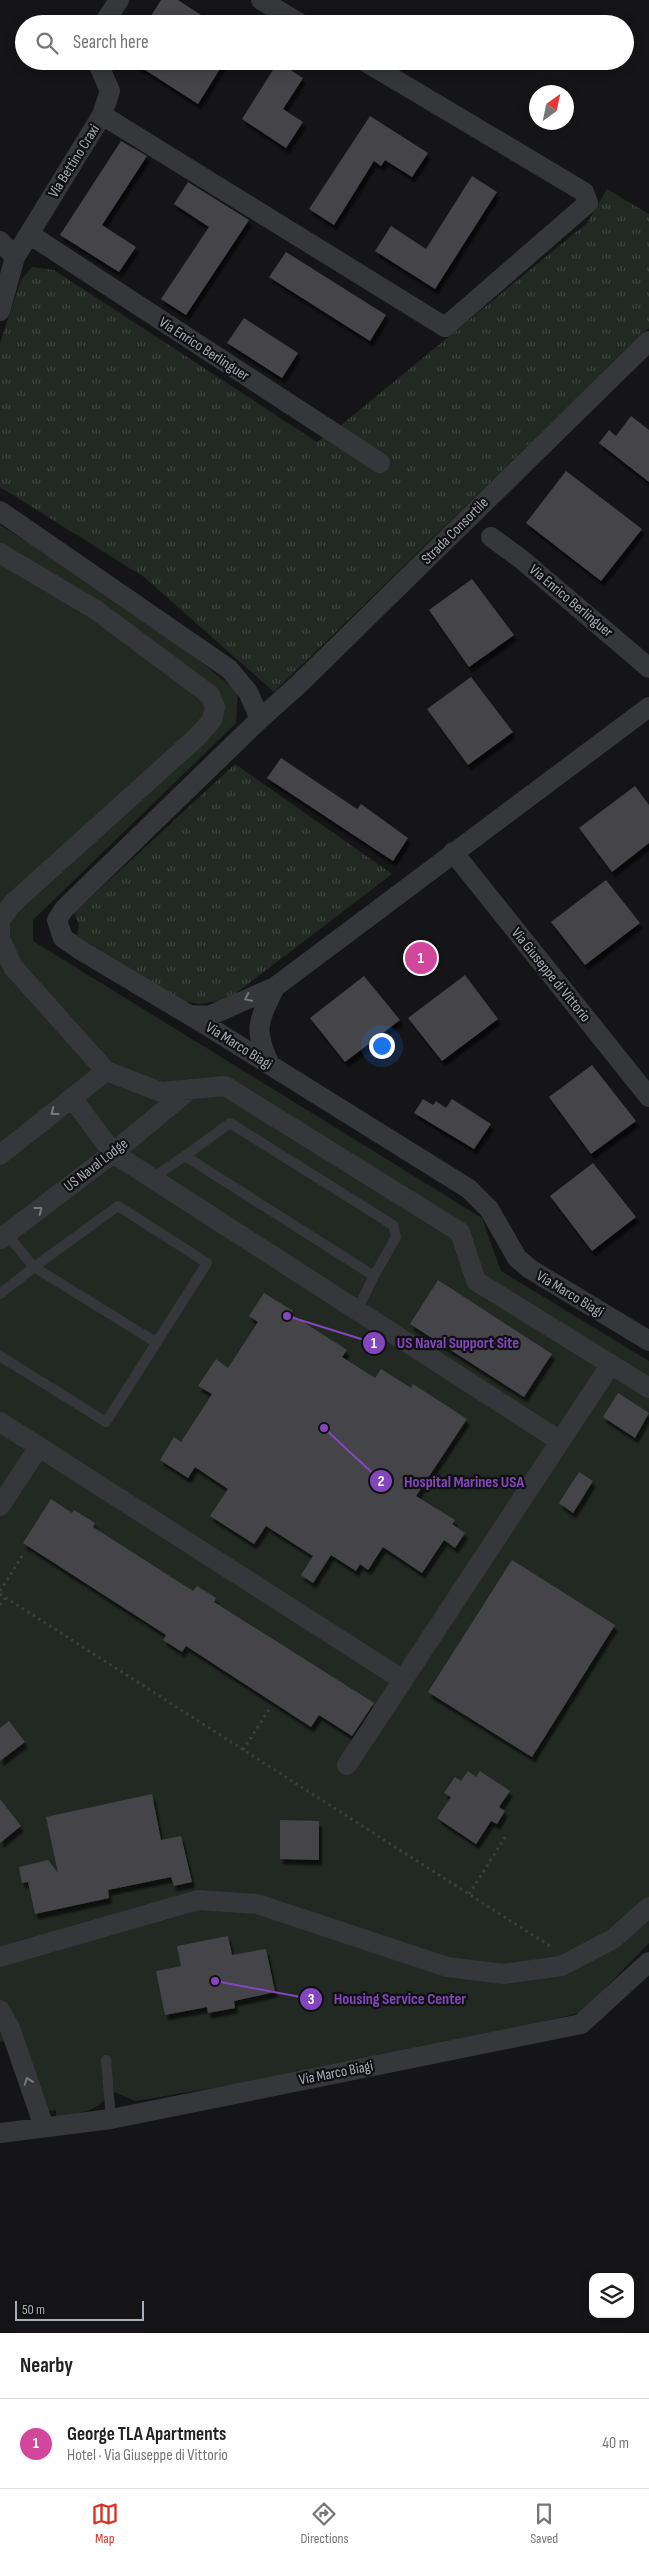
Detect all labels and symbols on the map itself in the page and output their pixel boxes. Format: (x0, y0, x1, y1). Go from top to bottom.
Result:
north arrow (529, 85, 574, 130)
street label: Via Bettino Craxi (44, 121, 104, 201)
street label: Via Enrico Berlinguer (155, 313, 253, 386)
street label: Strada Consortile (417, 493, 493, 569)
street label: Via Enrico Berlinguer (525, 560, 617, 642)
street label: Via Giuseppe di Vittorio (507, 924, 595, 1026)
pin: 1 (405, 939, 437, 977)
one-way arrow (244, 992, 253, 1002)
street label: Via Marco Biagi (202, 1018, 276, 1074)
your location (369, 1033, 395, 1059)
one-way arrow (50, 1106, 60, 1115)
street label: US Naval Lodge (60, 1134, 132, 1196)
one-way arrow (33, 1207, 42, 1215)
street label: Via Marco Biagi (533, 1267, 607, 1322)
callout: US Naval Support Site (361, 1327, 529, 1358)
text: 1 (371, 1334, 377, 1353)
text: US Naval Support Site (397, 1334, 519, 1353)
callout: Hospital Marines USA (369, 1465, 534, 1496)
text: 2 (378, 1472, 384, 1491)
text: Hospital Marines USA (404, 1473, 524, 1492)
callout: Housing Service Center (299, 1983, 476, 2014)
text: 3 (308, 1990, 315, 2009)
text: Housing Service Center (334, 1990, 466, 2009)
street label: Via Marco Biagi (297, 2056, 375, 2089)
one-way arrow (24, 2077, 34, 2085)
scale bar (15, 2298, 144, 2321)

